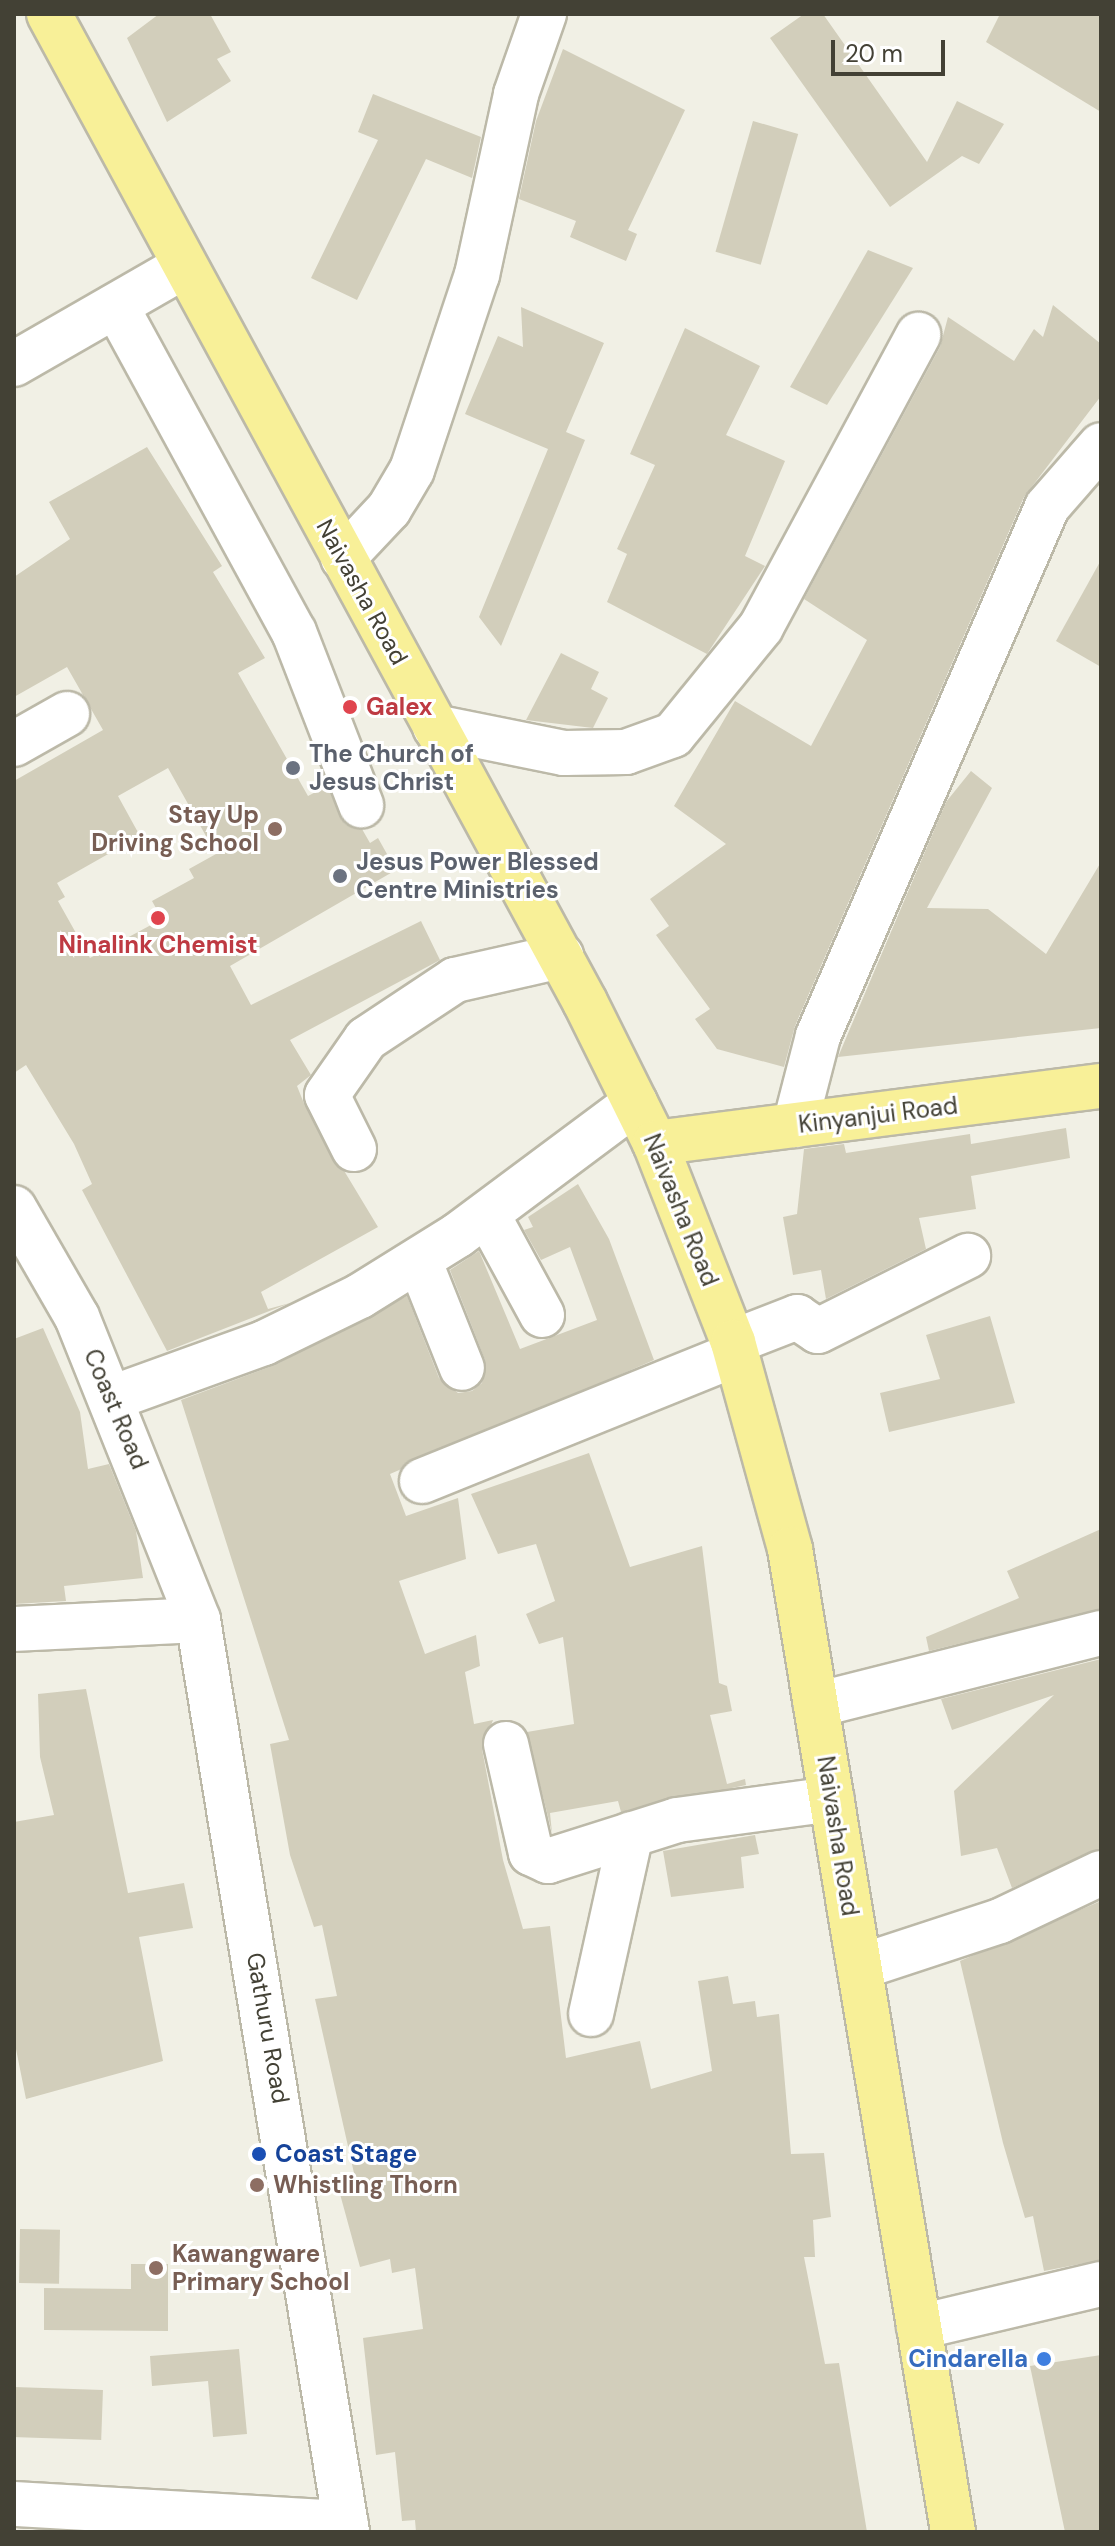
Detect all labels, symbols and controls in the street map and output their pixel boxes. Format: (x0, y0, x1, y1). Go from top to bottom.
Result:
scale bar (835, 24, 949, 74)
text: 20 m (845, 38, 903, 69)
street label: Naivasha Road (310, 514, 414, 670)
place label: Galex (366, 693, 432, 721)
marker: Galex (341, 698, 359, 716)
place label: The Church of Jesus Christ (309, 740, 474, 796)
marker: The Church of Jesus Christ (284, 759, 302, 777)
place label: Stay Up Driving School (91, 801, 259, 857)
marker: Stay Up Driving School (266, 820, 284, 838)
place label: Jesus Power Blessed Centre Ministries (356, 848, 599, 904)
marker: Jesus Power Blessed Centre Ministries (331, 867, 349, 885)
marker: Ninalink Chemist (149, 909, 167, 927)
place label: Ninalink Chemist (58, 931, 258, 959)
street label: Kinyanjui Road (797, 1091, 959, 1139)
street label: Naivasha Road (637, 1130, 725, 1290)
street label: Coast Road (78, 1345, 154, 1473)
street label: Naivasha Road (811, 1754, 865, 1918)
street label: Gathuru Road (241, 1950, 295, 2106)
place label: Coast Stage (275, 2140, 417, 2168)
marker: Coast Stage (250, 2145, 268, 2163)
place label: Whistling Thorn (273, 2171, 458, 2199)
marker: Whistling Thorn (248, 2176, 266, 2194)
place label: Kawangware Primary School (172, 2240, 349, 2296)
marker: Kawangware Primary School (147, 2259, 165, 2277)
place label: Cindarella (908, 2345, 1028, 2373)
marker: Cindarella (1035, 2350, 1053, 2368)

